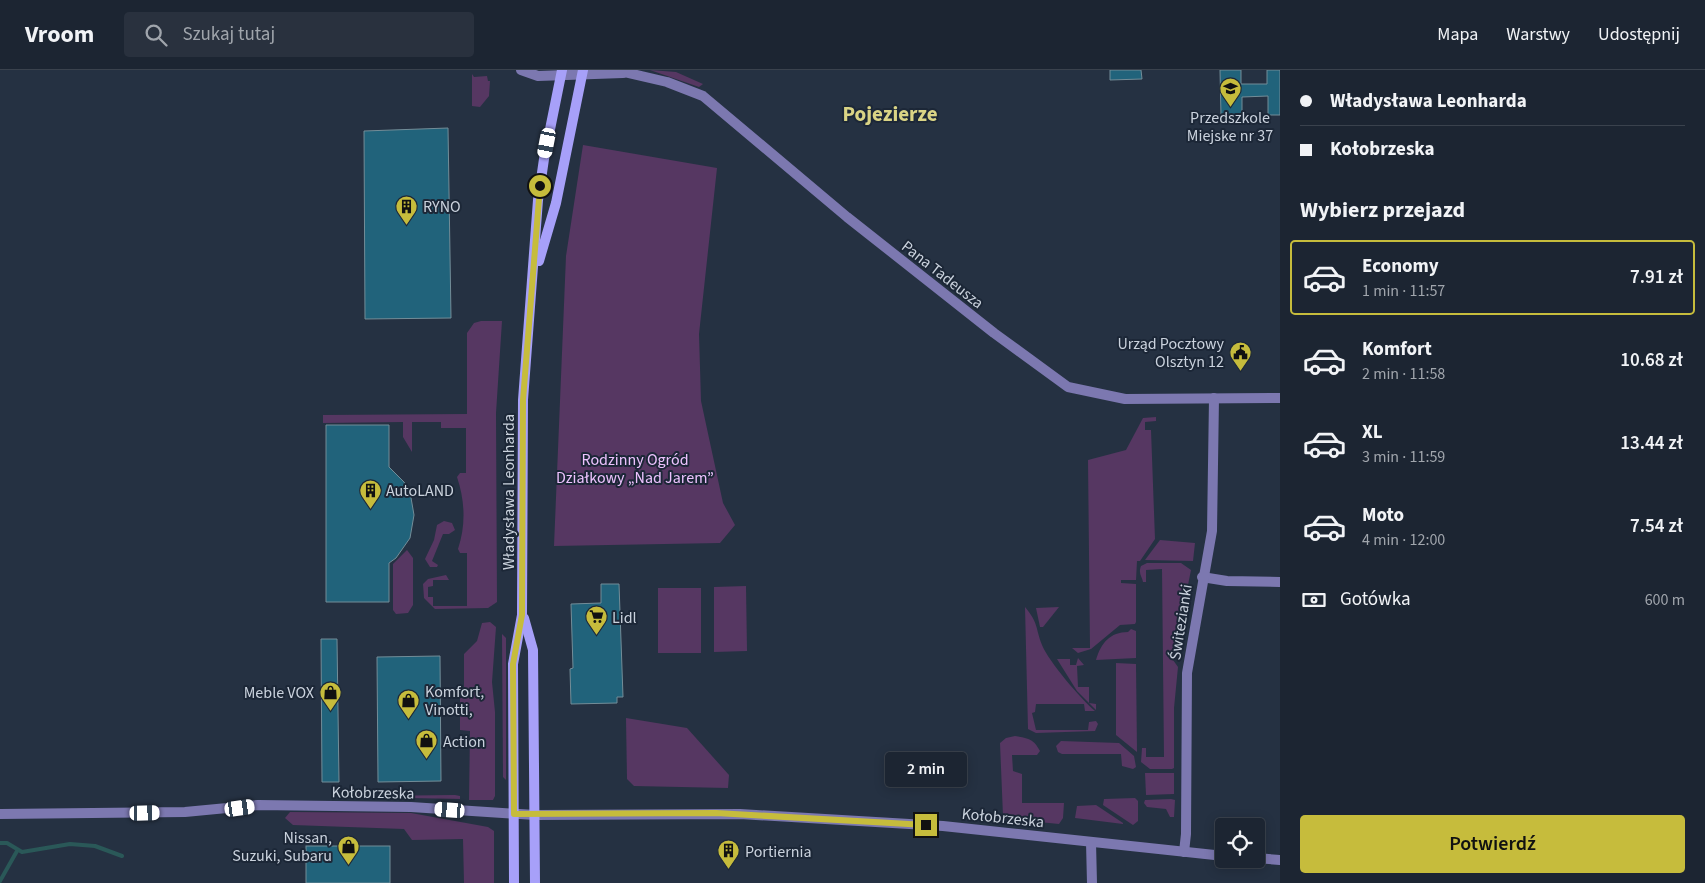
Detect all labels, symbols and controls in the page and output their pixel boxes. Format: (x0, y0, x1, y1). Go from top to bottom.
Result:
search box (124, 12, 474, 57)
text: Vroom (25, 17, 94, 52)
icon: search (142, 21, 170, 49)
text: Szukaj tutaj (182, 21, 275, 48)
text: Mapa (1437, 22, 1478, 47)
text: Warstwy (1506, 22, 1570, 47)
text: Udostępnij (1598, 22, 1680, 47)
school or university icon: Przedszkole Miejske nr 37 (1218, 76, 1242, 107)
text: Władysława Leonharda (1330, 88, 1527, 115)
district label: Pojezierze (842, 99, 938, 129)
place label: Przedszkole Miejske nr 37 (1187, 107, 1273, 147)
car (536, 127, 557, 159)
text: Kołobrzeska (1330, 136, 1435, 163)
route start (529, 175, 551, 197)
building icon: RYNO (395, 194, 419, 225)
text: Wybierz przejazd (1300, 194, 1465, 226)
place label: RYNO (423, 196, 461, 218)
street label: Pana Tadeusza (897, 236, 988, 314)
text: Economy (1362, 253, 1439, 280)
icon: car (1302, 255, 1347, 300)
text: 7.91 zł (1630, 264, 1683, 291)
text: 1 min · 11:57 (1362, 280, 1445, 302)
place label: Urząd Pocztowy Olsztyn 12 (1117, 333, 1225, 373)
text: Komfort (1362, 336, 1432, 363)
icon: car (1302, 338, 1347, 383)
public building icon: Urząd Pocztowy Olsztyn 12 (1228, 340, 1252, 371)
text: 10.68 zł (1620, 347, 1683, 374)
text: 2 min · 11:58 (1362, 363, 1445, 385)
street label: Władysława Leonharda (498, 414, 520, 570)
text: XL (1362, 419, 1383, 446)
icon: car (1302, 421, 1347, 466)
text: 13.44 zł (1620, 430, 1683, 457)
text: 3 min · 11:59 (1362, 446, 1445, 468)
park label: Rodzinny Ogród Działkowy „Nad Jarem” (556, 449, 714, 489)
building icon: AutoLAND (358, 478, 382, 509)
place label: AutoLAND (386, 480, 454, 502)
text: Moto (1362, 502, 1404, 529)
icon: car (1302, 504, 1347, 549)
text: 7.54 zł (1630, 513, 1683, 540)
text: 4 min · 12:00 (1362, 529, 1445, 551)
street label: Świtezianki (1164, 583, 1198, 662)
icon: cash (1300, 586, 1328, 614)
text: Gotówka (1340, 586, 1411, 613)
text: 600 m (1645, 589, 1685, 611)
supermarket icon: Lidl (584, 605, 608, 636)
place label: Lidl (612, 607, 637, 629)
shop icon: Meble VOX (318, 680, 342, 711)
place label: Komfort, Vinotti, (425, 681, 484, 721)
place label: Meble VOX (244, 682, 314, 704)
shop icon: Komfort, Vinotti, (397, 688, 421, 719)
shop icon: Action (415, 729, 439, 760)
place label: Action (443, 731, 486, 753)
callout: 2 min (885, 752, 967, 788)
text: 2 min (907, 758, 945, 780)
street label: Kołobrzeska (331, 781, 415, 805)
car (224, 798, 255, 818)
car (434, 801, 465, 819)
street label: Kołobrzeska (961, 803, 1045, 833)
car (129, 805, 160, 821)
route end (915, 814, 937, 836)
button: Potwierdź (1300, 815, 1685, 873)
map controls (1215, 818, 1265, 868)
button: locate (1215, 818, 1265, 868)
place label: Nissan, Suzuki, Subaru (232, 827, 332, 867)
shop icon: Nissan, Suzuki, Subaru (336, 834, 360, 865)
building icon: Portiernia (717, 839, 741, 870)
place label: Portiernia (745, 841, 811, 863)

